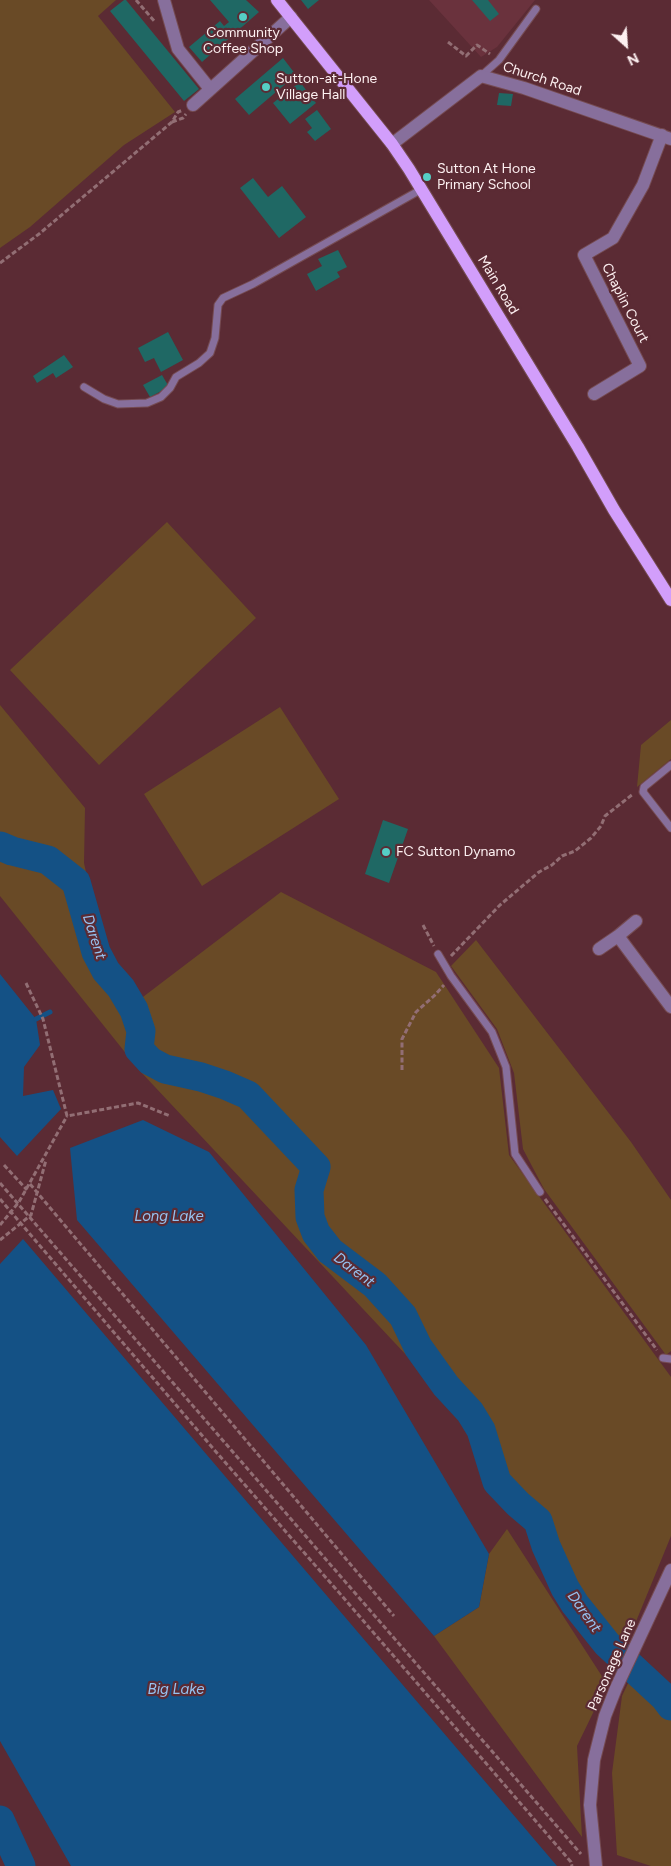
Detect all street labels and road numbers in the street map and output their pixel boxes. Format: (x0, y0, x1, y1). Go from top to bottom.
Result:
street label: Church Road (501, 58, 583, 100)
street label: Main Road (474, 253, 522, 317)
street label: Chaplin Court (598, 260, 652, 346)
street label: Parsonage Lane (584, 1617, 640, 1713)

